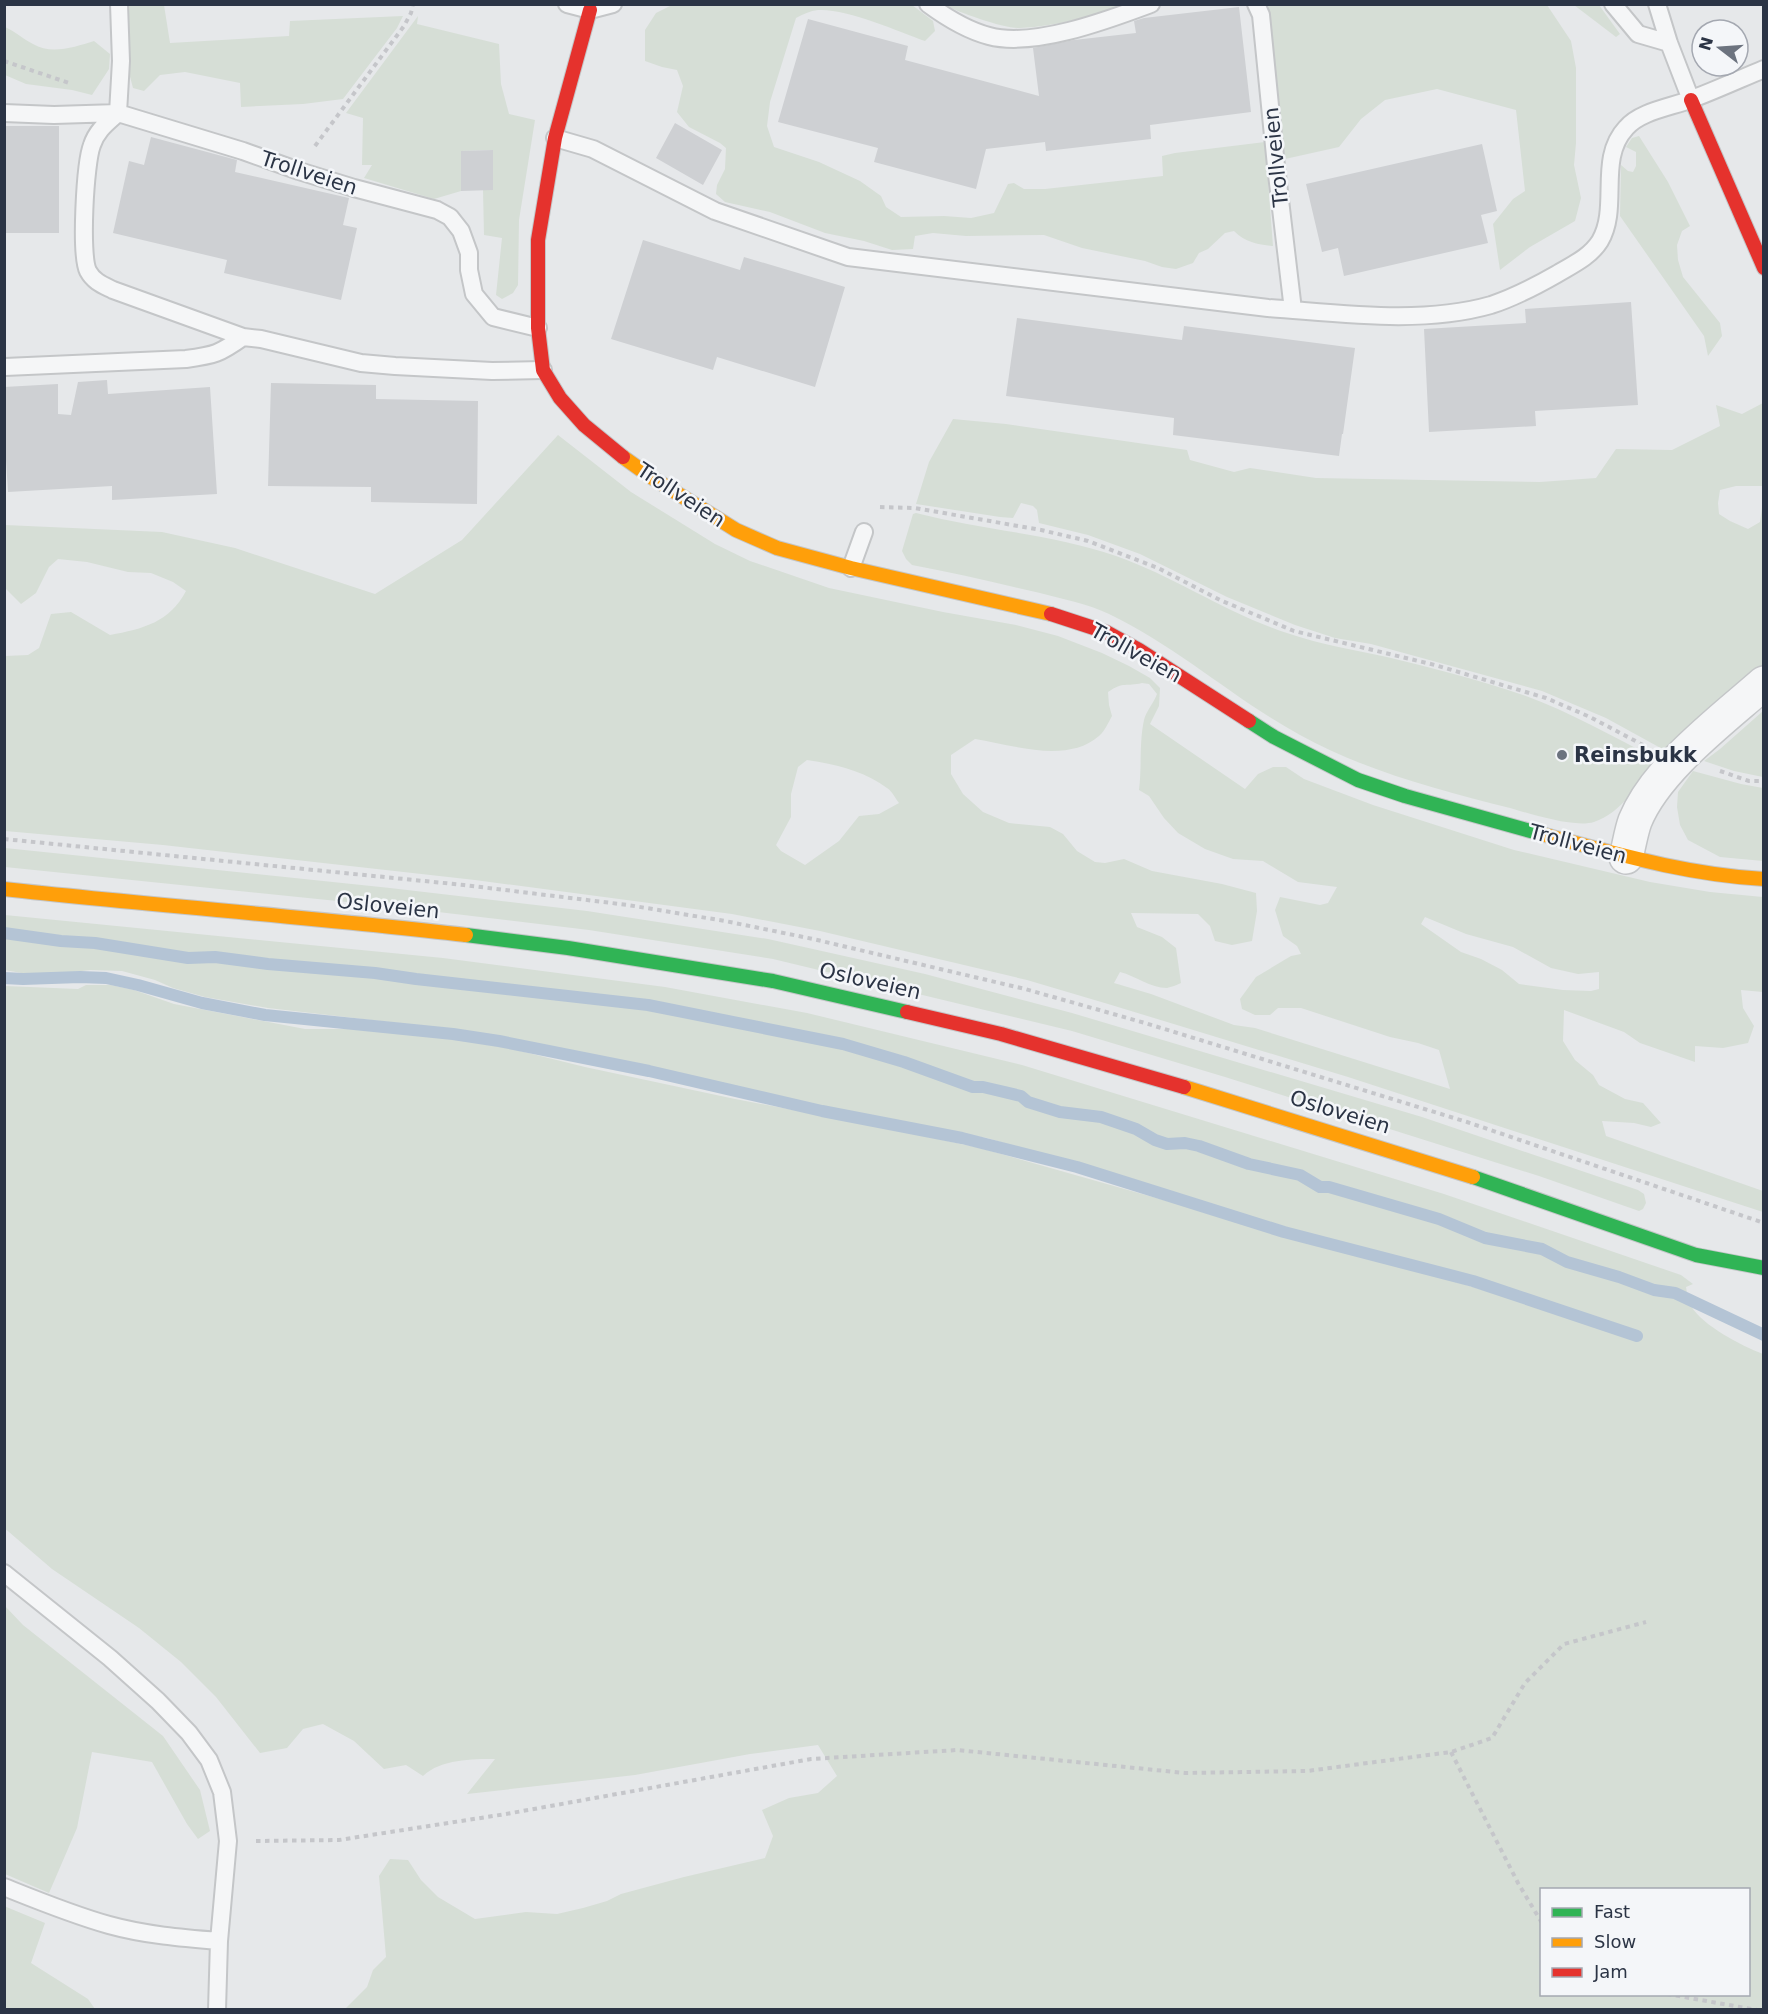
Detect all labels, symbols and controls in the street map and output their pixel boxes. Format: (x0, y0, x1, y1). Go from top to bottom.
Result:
north arrow (1690, 18, 1750, 78)
text: N (1695, 35, 1717, 53)
street label: Trollveien (1259, 106, 1293, 209)
street label: Trollveien (257, 146, 360, 200)
street label: Trollveien (632, 457, 729, 532)
street label: Trollveien (1086, 618, 1185, 688)
place label: Reinsbukk (1574, 743, 1698, 767)
marker: Reinsbukk (1555, 748, 1569, 762)
street label: Trollveien (1526, 819, 1629, 869)
street label: Osloveien (335, 889, 441, 923)
street label: Osloveien (817, 958, 923, 1004)
street label: Osloveien (1287, 1085, 1393, 1139)
legend (1540, 1888, 1750, 1996)
text: Fast (1594, 1901, 1630, 1922)
text: Slow (1594, 1931, 1636, 1952)
text: Jam (1593, 1961, 1628, 1982)

